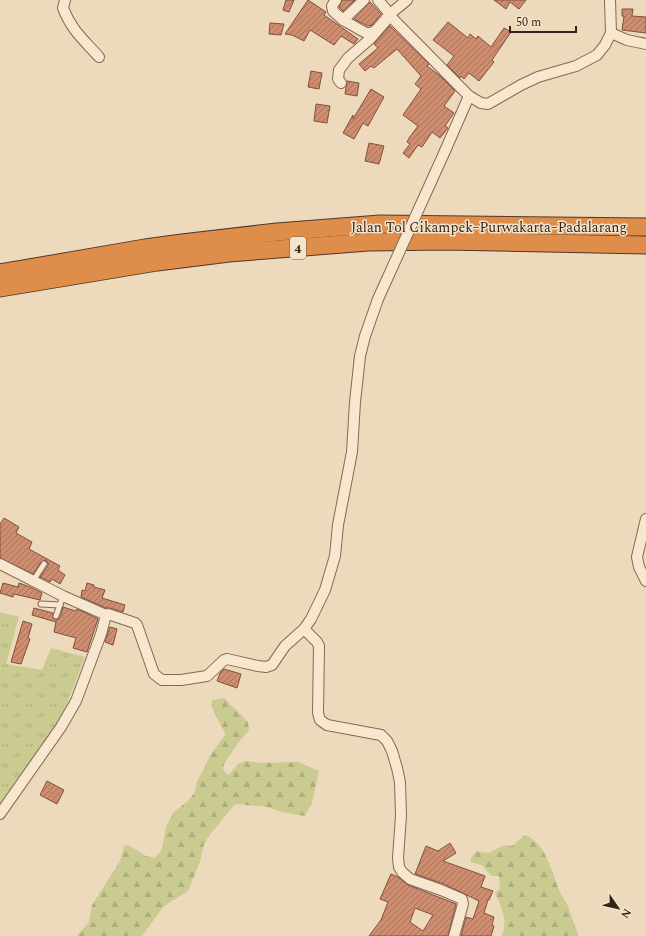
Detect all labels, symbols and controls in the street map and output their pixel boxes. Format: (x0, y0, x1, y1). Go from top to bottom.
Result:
scale bar (510, 8, 576, 34)
text: 50 m (516, 13, 541, 32)
street label: Jalan Tol Cikampek–Purwakarta–Padalarang (351, 217, 627, 238)
road number: 4 (290, 237, 306, 259)
north arrow (598, 888, 638, 928)
text: N (616, 905, 635, 922)

